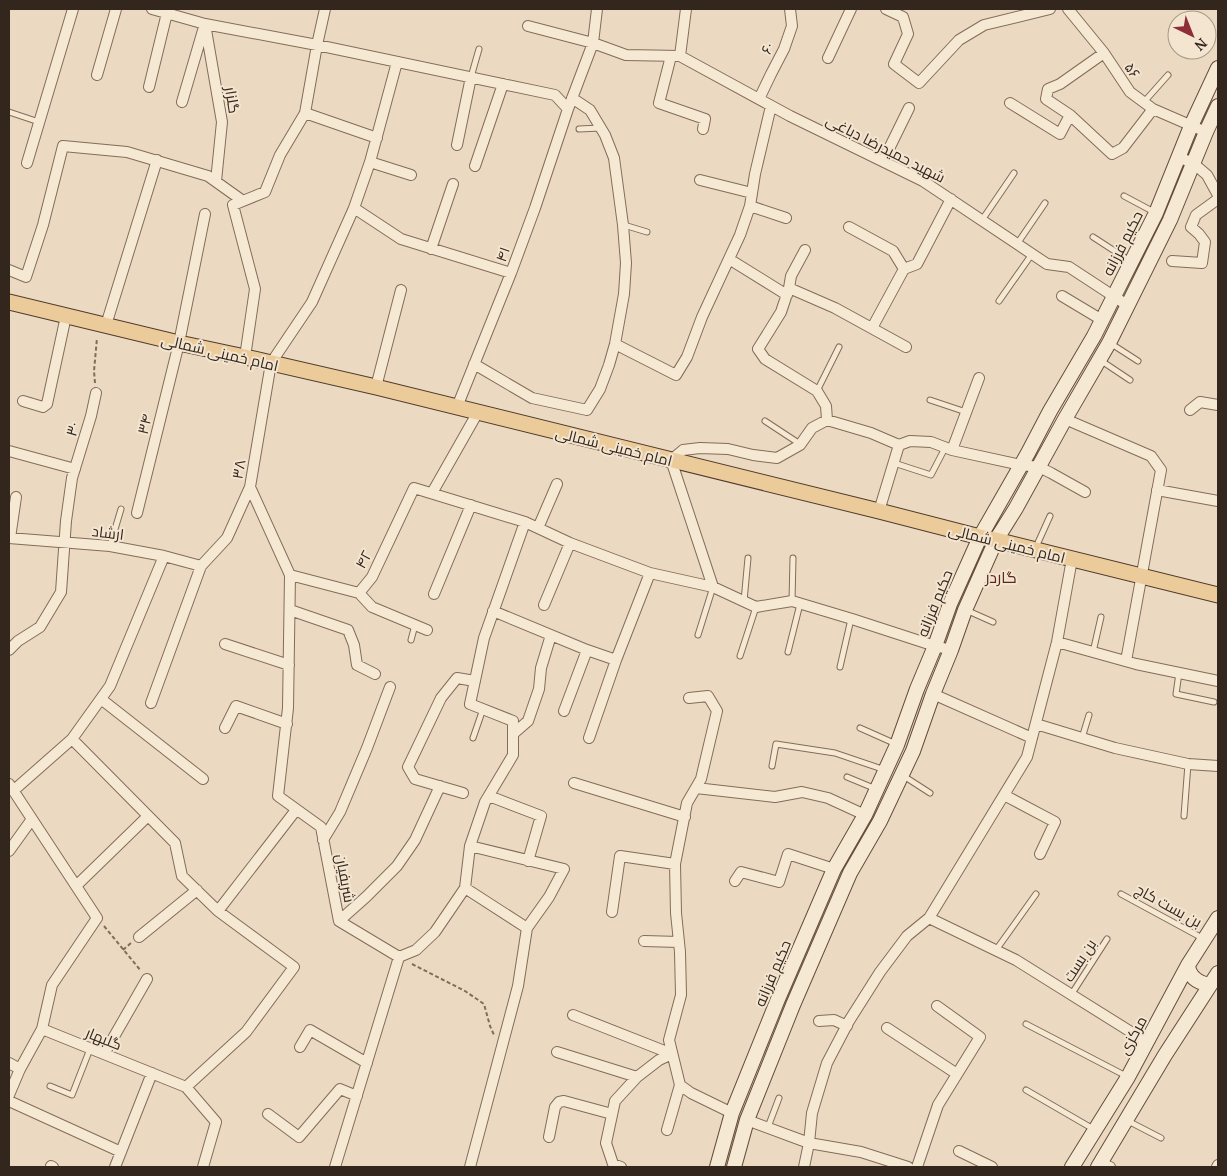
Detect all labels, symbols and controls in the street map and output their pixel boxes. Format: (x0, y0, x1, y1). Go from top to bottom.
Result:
north arrow (1167, 10, 1217, 60)
text: N (1191, 34, 1212, 56)
street label: ۶۰ (756, 39, 778, 57)
street label: ۵۶ (1120, 58, 1146, 82)
street label: گلزار (221, 84, 245, 115)
street label: شهید حمیدرضا دباغی (822, 109, 949, 188)
street label: حکیم فرزانه (1097, 207, 1148, 279)
street label: ۴۱ (490, 244, 514, 264)
street label: امام خمینی شمالی (159, 329, 281, 376)
street label: ۳۴ (132, 412, 156, 436)
street label: ۳۰ (60, 420, 84, 438)
street label: امام خمینی شمالی (553, 422, 674, 471)
street label: ۳۸ (226, 458, 250, 480)
street label: امام خمینی شمالی (946, 519, 1067, 568)
street label: ارشاد (91, 520, 125, 544)
street label: ۴۲ (350, 546, 376, 572)
district label: گاردر (984, 566, 1017, 588)
street label: حکیم فرزانه (912, 567, 957, 640)
street label: شریفیان (331, 852, 360, 904)
street label: بن بست کاج (1131, 878, 1206, 933)
street label: بن بست (1058, 935, 1101, 986)
street label: حکیم فرزانه (749, 937, 796, 1010)
street label: مرکزی (1113, 1012, 1152, 1058)
street label: گلبهار (82, 1021, 125, 1055)

